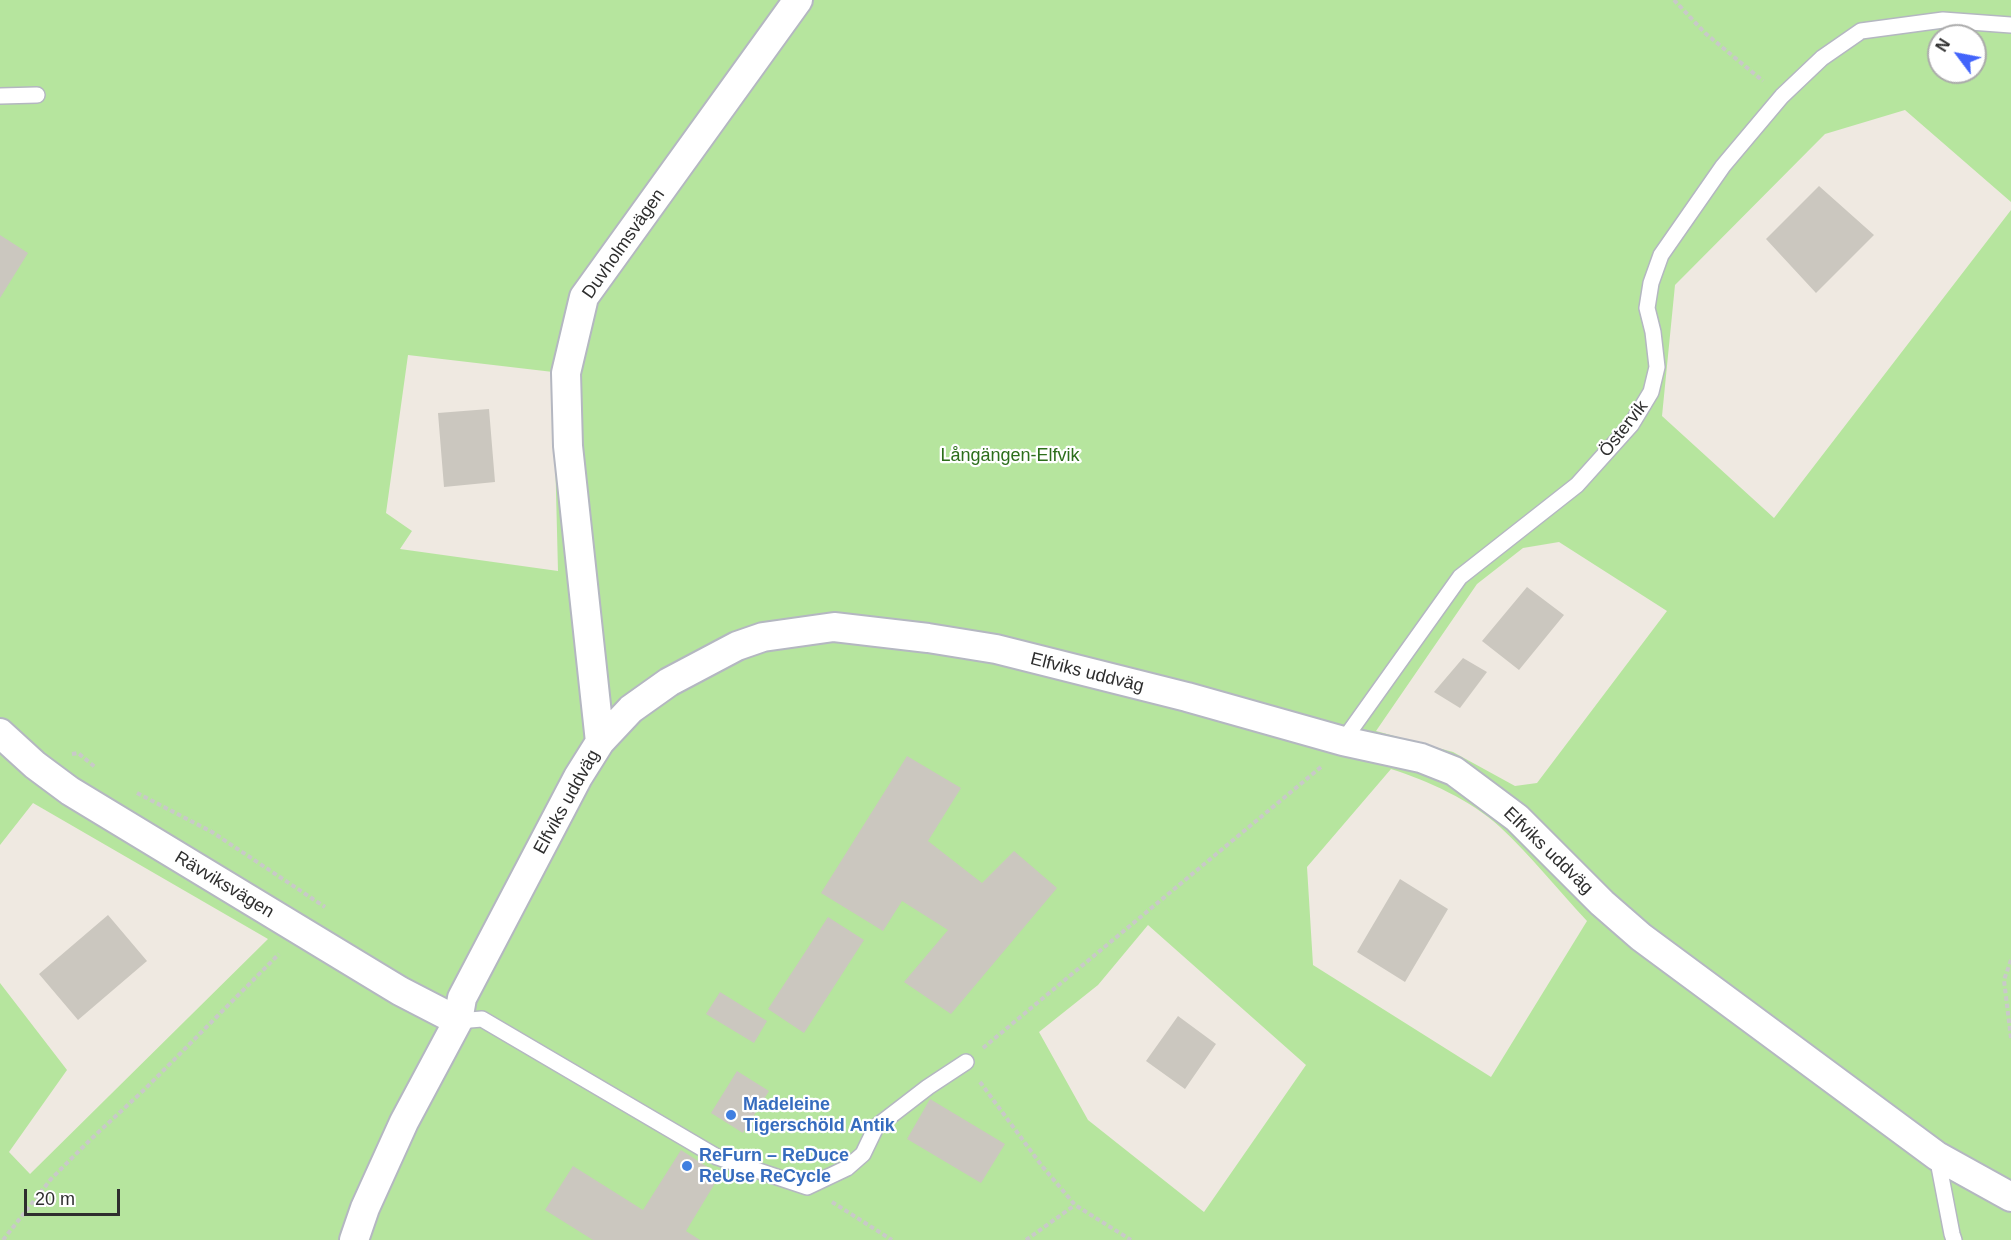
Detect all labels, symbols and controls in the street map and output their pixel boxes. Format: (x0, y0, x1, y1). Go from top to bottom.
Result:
north arrow (1927, 24, 1987, 84)
text: N (1933, 36, 1953, 55)
street label: Duvholmsvägen (578, 185, 670, 303)
street label: Östervik (1595, 396, 1653, 462)
park label: Långängen-Elfvik (940, 445, 1080, 467)
street label: Elfviks uddväg (1028, 648, 1146, 698)
street label: Elfviks uddväg (529, 746, 605, 858)
street label: Elfviks uddväg (1499, 803, 1597, 899)
street label: Rävviksvägen (170, 847, 278, 923)
place label: Madeleine Tigerschöld Antik (743, 1094, 895, 1136)
marker: Madeleine Tigerschöld Antik (724, 1108, 738, 1122)
place label: ReFurn – ReDuce ReUse ReCycle (699, 1145, 849, 1188)
marker: ReFurn – ReDuce ReUse ReCycle (680, 1159, 694, 1173)
scale bar (27, 1177, 123, 1215)
text: 20 m (35, 1189, 75, 1209)

